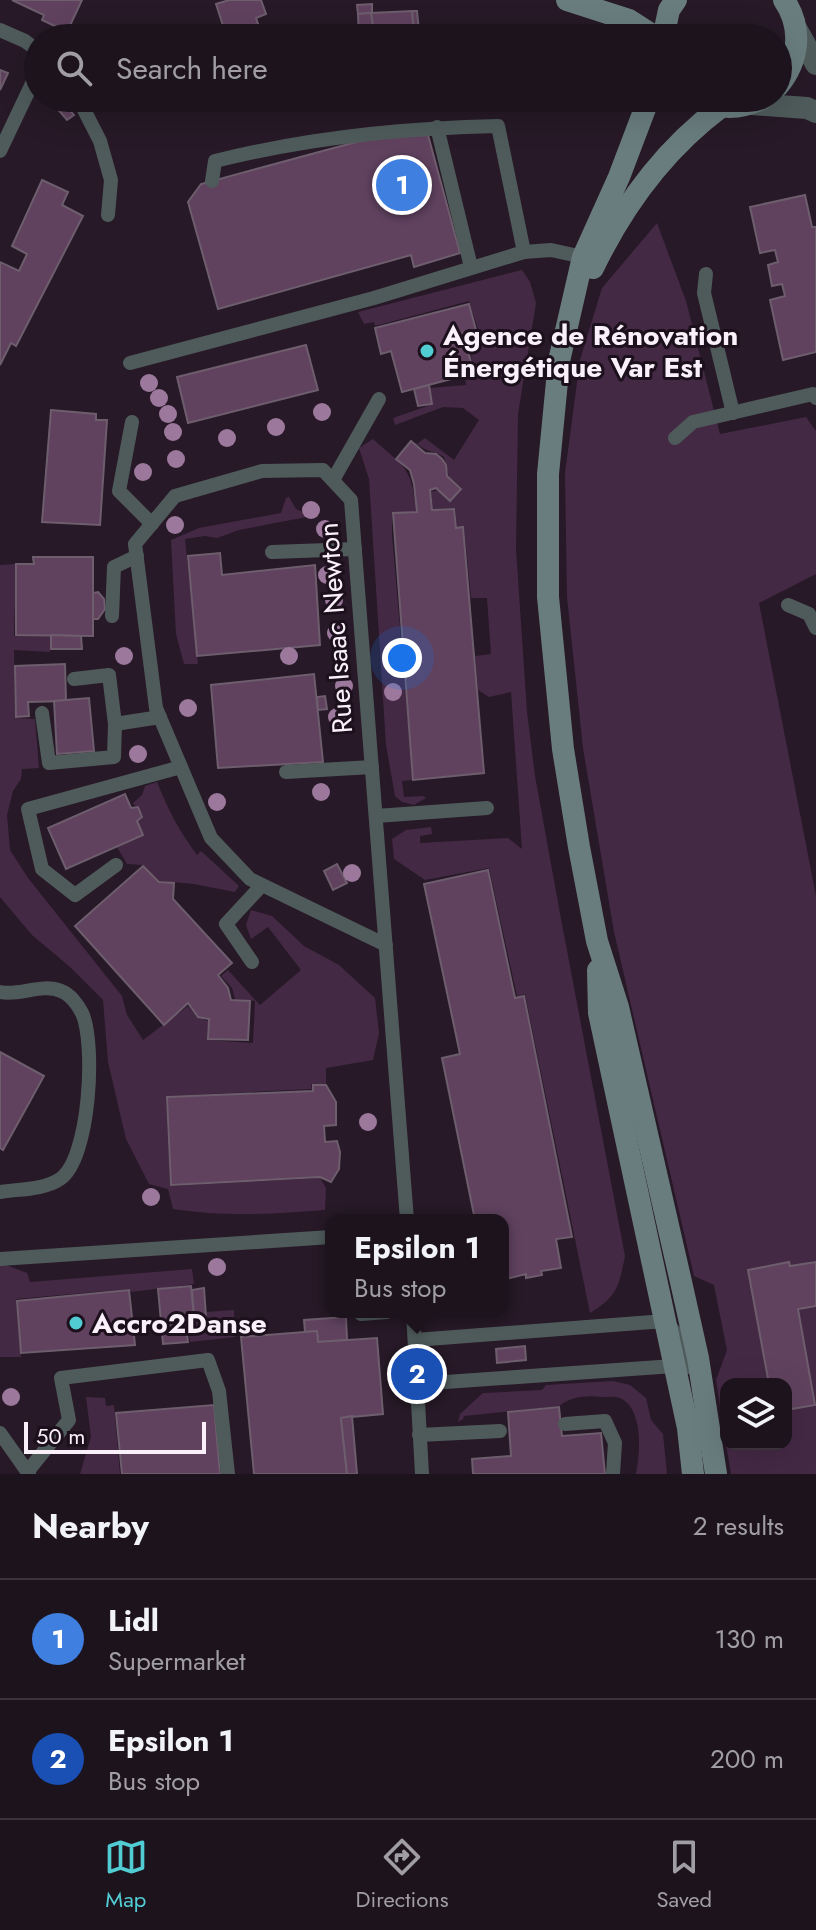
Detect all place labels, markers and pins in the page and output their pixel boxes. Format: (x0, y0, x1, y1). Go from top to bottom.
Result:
pin: 1 (376, 155, 428, 215)
place label: Agence de Rénovation Énergétique Var Est (442, 315, 738, 388)
marker: Agence de Rénovation Énergétique Var Est (418, 342, 436, 360)
place label: Accro2Danse (91, 1303, 267, 1344)
marker: Accro2Danse (67, 1314, 85, 1332)
pin: 2 (391, 1344, 443, 1404)

